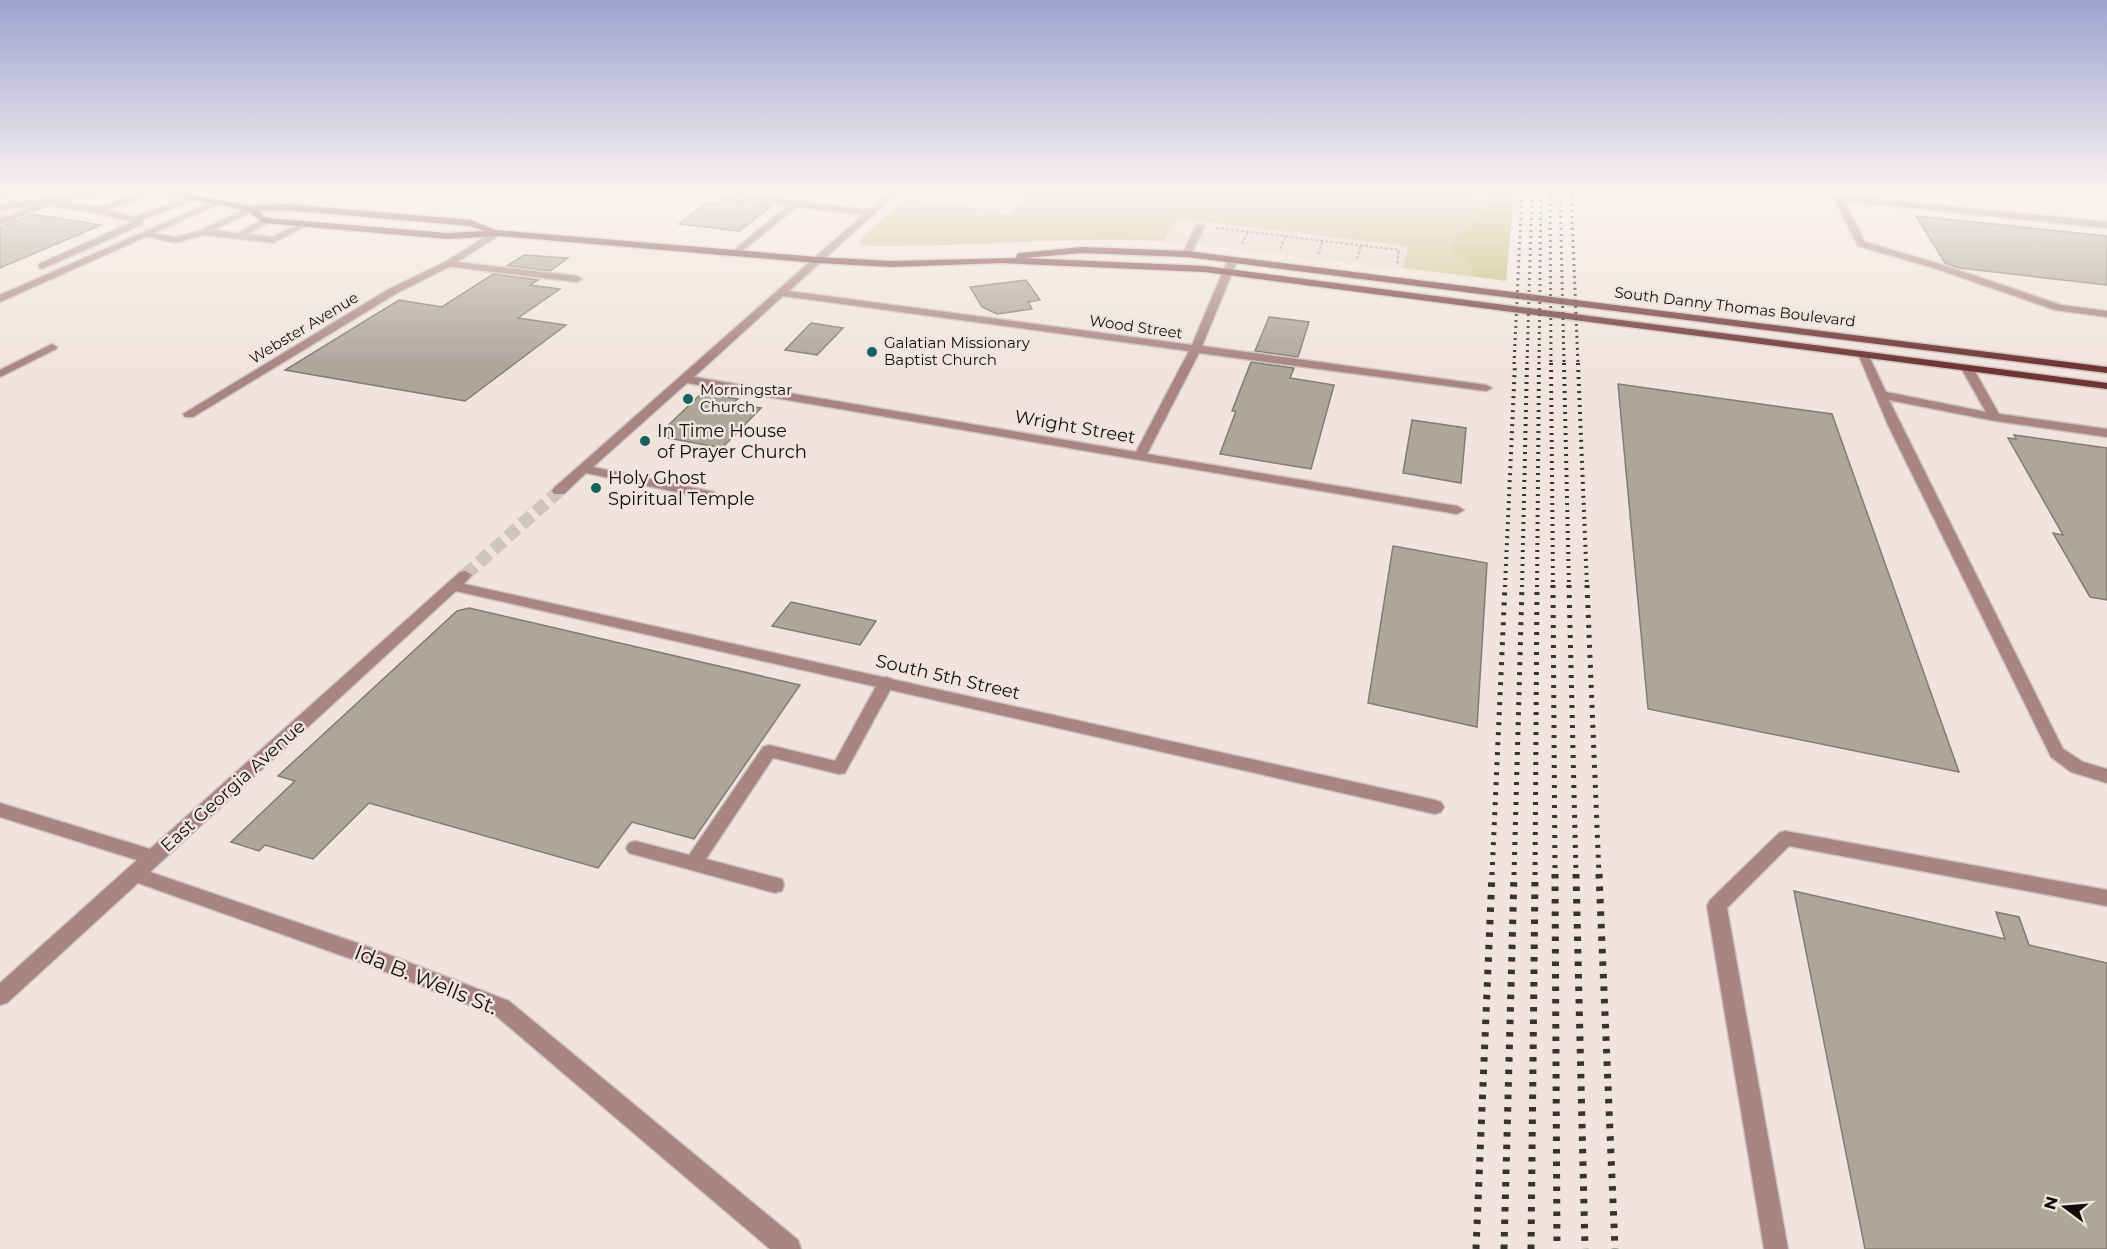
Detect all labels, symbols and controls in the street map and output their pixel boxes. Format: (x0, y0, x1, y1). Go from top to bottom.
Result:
street label: South Danny Thomas Boulevard (1613, 282, 1857, 331)
street label: Webster Avenue (246, 288, 362, 368)
street label: Wood Street (1088, 311, 1184, 342)
place label: Galatian Missionary Baptist Church (884, 333, 1031, 369)
marker: Galatian Missionary Baptist Church (865, 345, 879, 359)
place label: Morningstar Church (700, 380, 792, 416)
marker: Morningstar Church (681, 392, 695, 406)
street label: Wright Street (1013, 406, 1137, 448)
place label: In Time House of Prayer Church (657, 420, 807, 463)
marker: In Time House of Prayer Church (638, 434, 652, 448)
place label: Holy Ghost Spiritual Temple (608, 467, 755, 510)
marker: Holy Ghost Spiritual Temple (589, 481, 603, 495)
street label: South 5th Street (874, 650, 1022, 704)
street label: East Georgia Avenue (156, 715, 310, 857)
street label: Ida B. Wells St. (351, 939, 501, 1020)
north arrow (2035, 1177, 2095, 1237)
text: N (2040, 1194, 2062, 1212)

